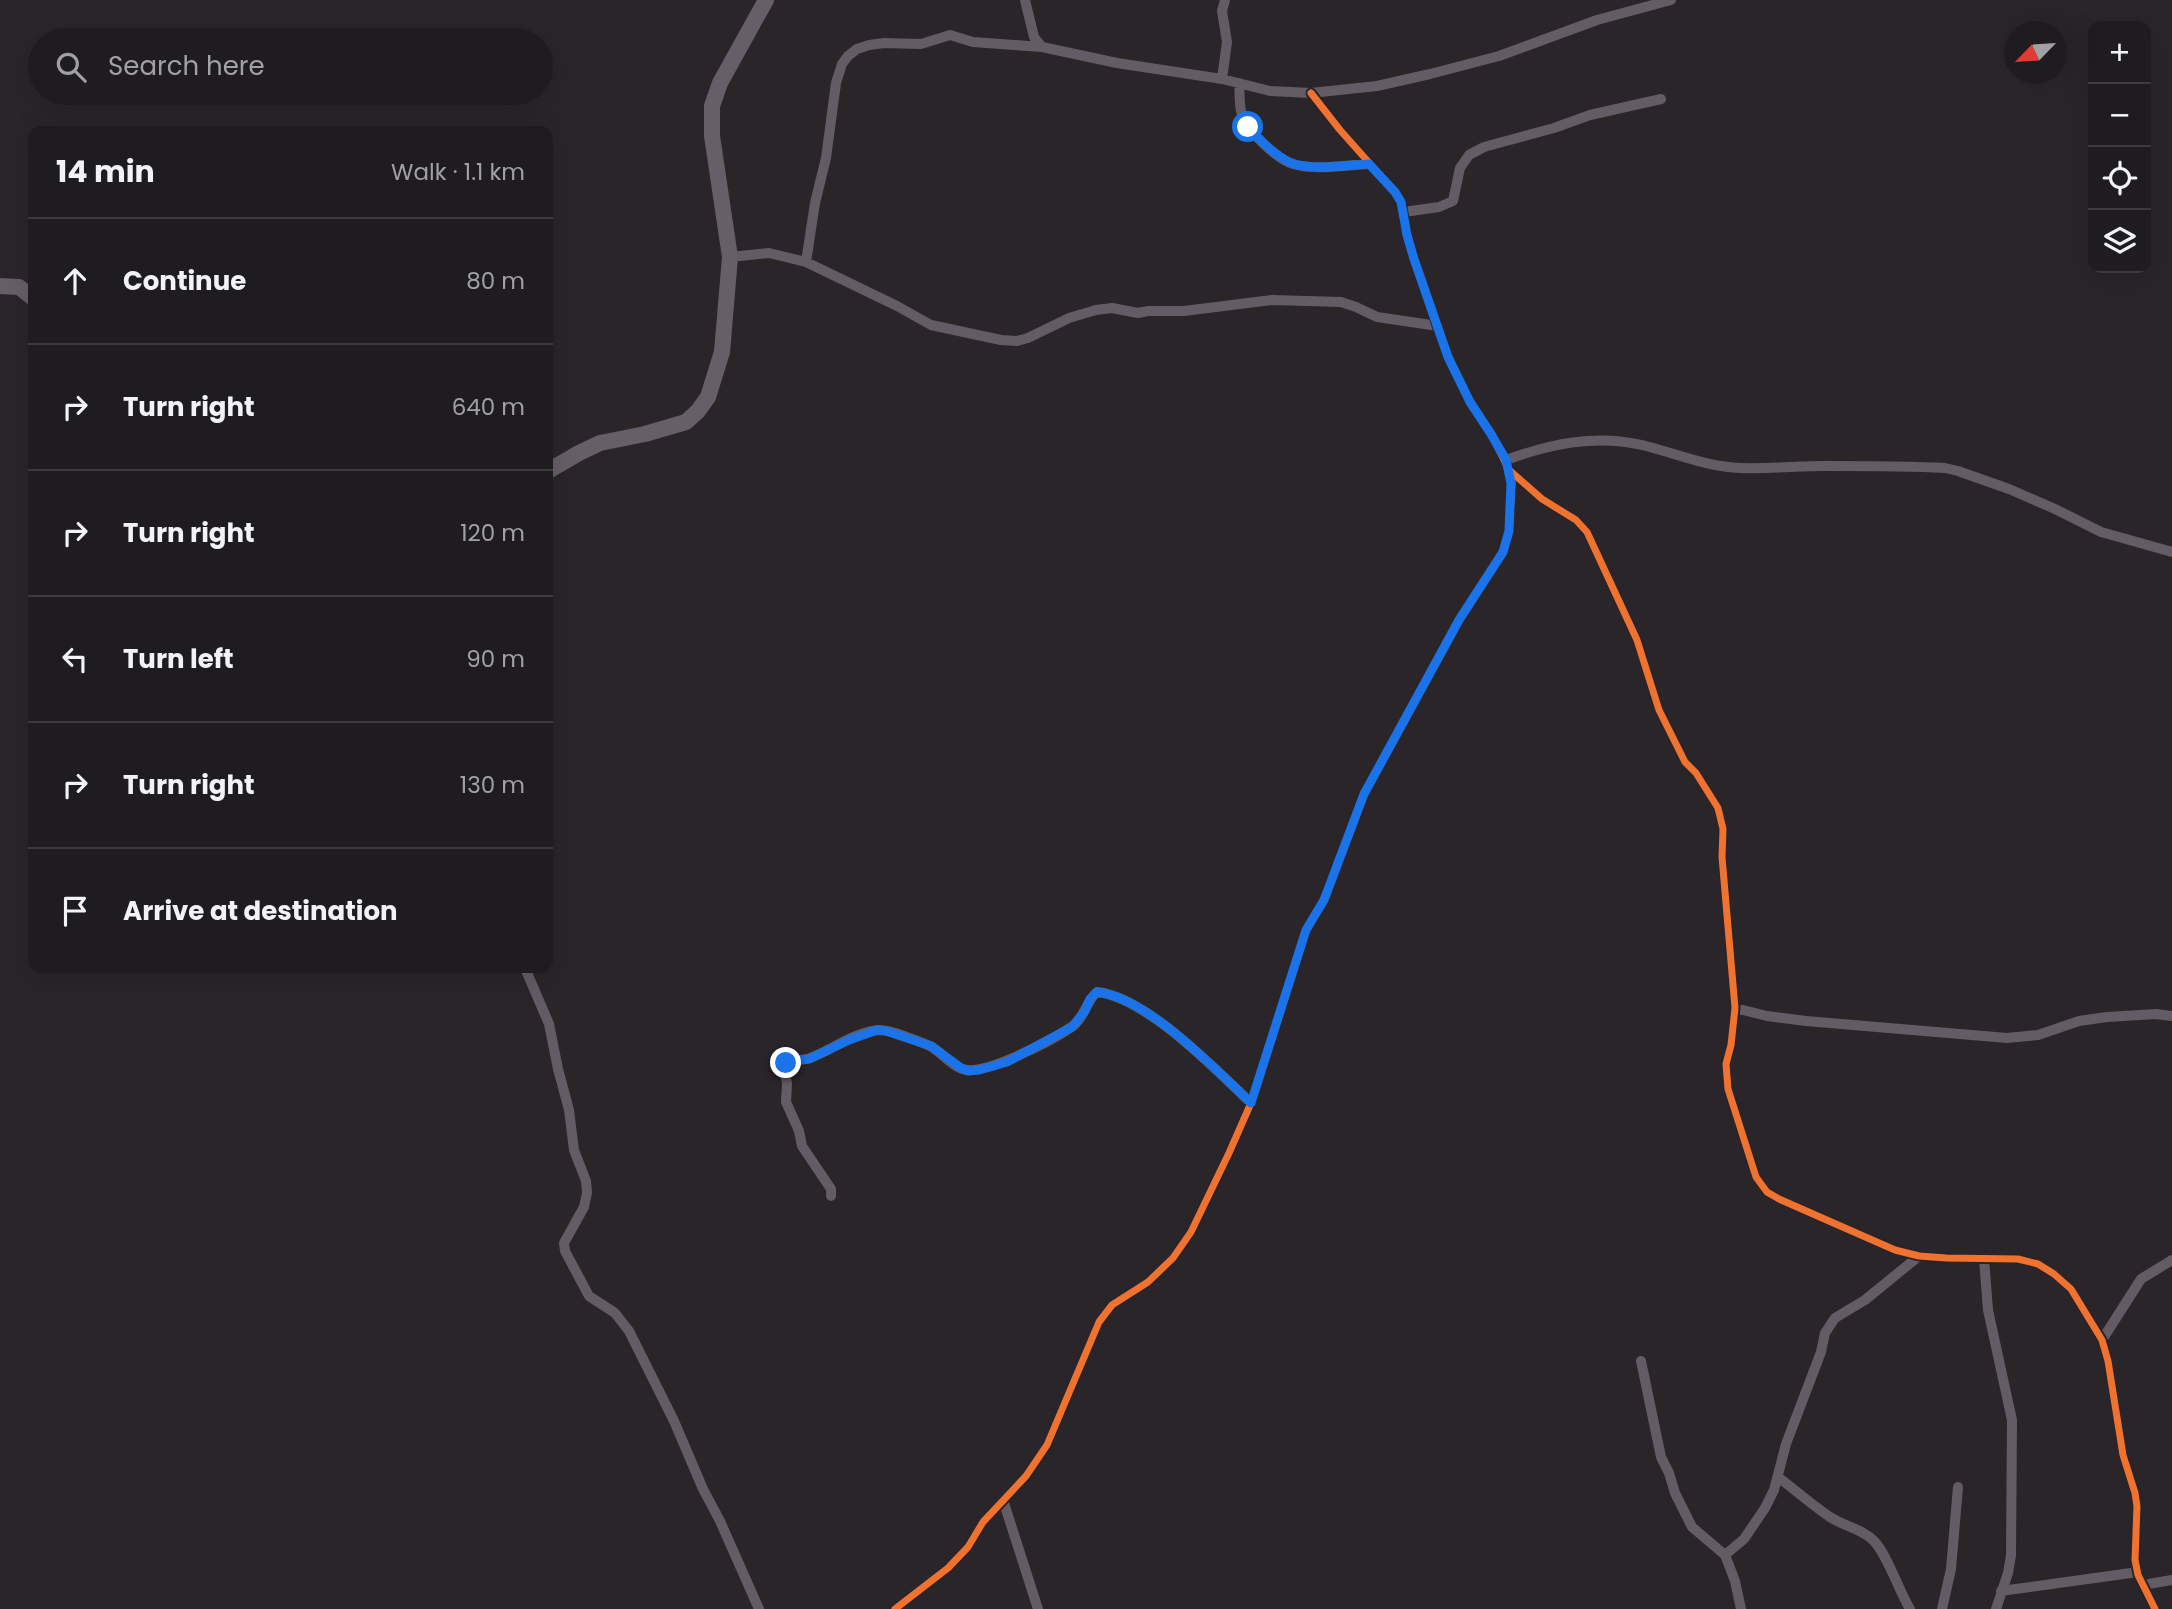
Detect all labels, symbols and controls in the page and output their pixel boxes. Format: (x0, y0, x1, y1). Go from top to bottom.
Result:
north arrow (2004, 21, 2067, 84)
map controls (2088, 21, 2151, 273)
button: + (2088, 21, 2151, 84)
search box (28, 28, 553, 105)
icon: search (52, 48, 90, 86)
text: Search here (108, 48, 265, 84)
button: − (2088, 84, 2151, 147)
route start (1232, 111, 1263, 142)
button: locate (2088, 147, 2151, 210)
text: 14 min (56, 150, 155, 193)
text: Walk · 1.1 km (391, 156, 525, 188)
button: layers (2088, 210, 2151, 273)
icon: ahead (56, 262, 94, 300)
text: Continue (123, 263, 246, 299)
text: 80 m (466, 265, 525, 297)
icon: right (56, 388, 94, 426)
text: Turn right (123, 389, 255, 425)
text: 640 m (452, 391, 525, 423)
icon: right (56, 514, 94, 552)
text: Turn right (123, 515, 255, 551)
text: 120 m (460, 517, 525, 549)
icon: left (56, 640, 94, 678)
text: Turn left (123, 641, 234, 677)
text: 90 m (466, 643, 525, 675)
icon: right (56, 766, 94, 804)
text: Turn right (123, 767, 255, 803)
text: 130 m (460, 769, 525, 801)
icon: arrive (56, 892, 94, 930)
text: Arrive at destination (123, 893, 398, 929)
route end (770, 1047, 801, 1078)

